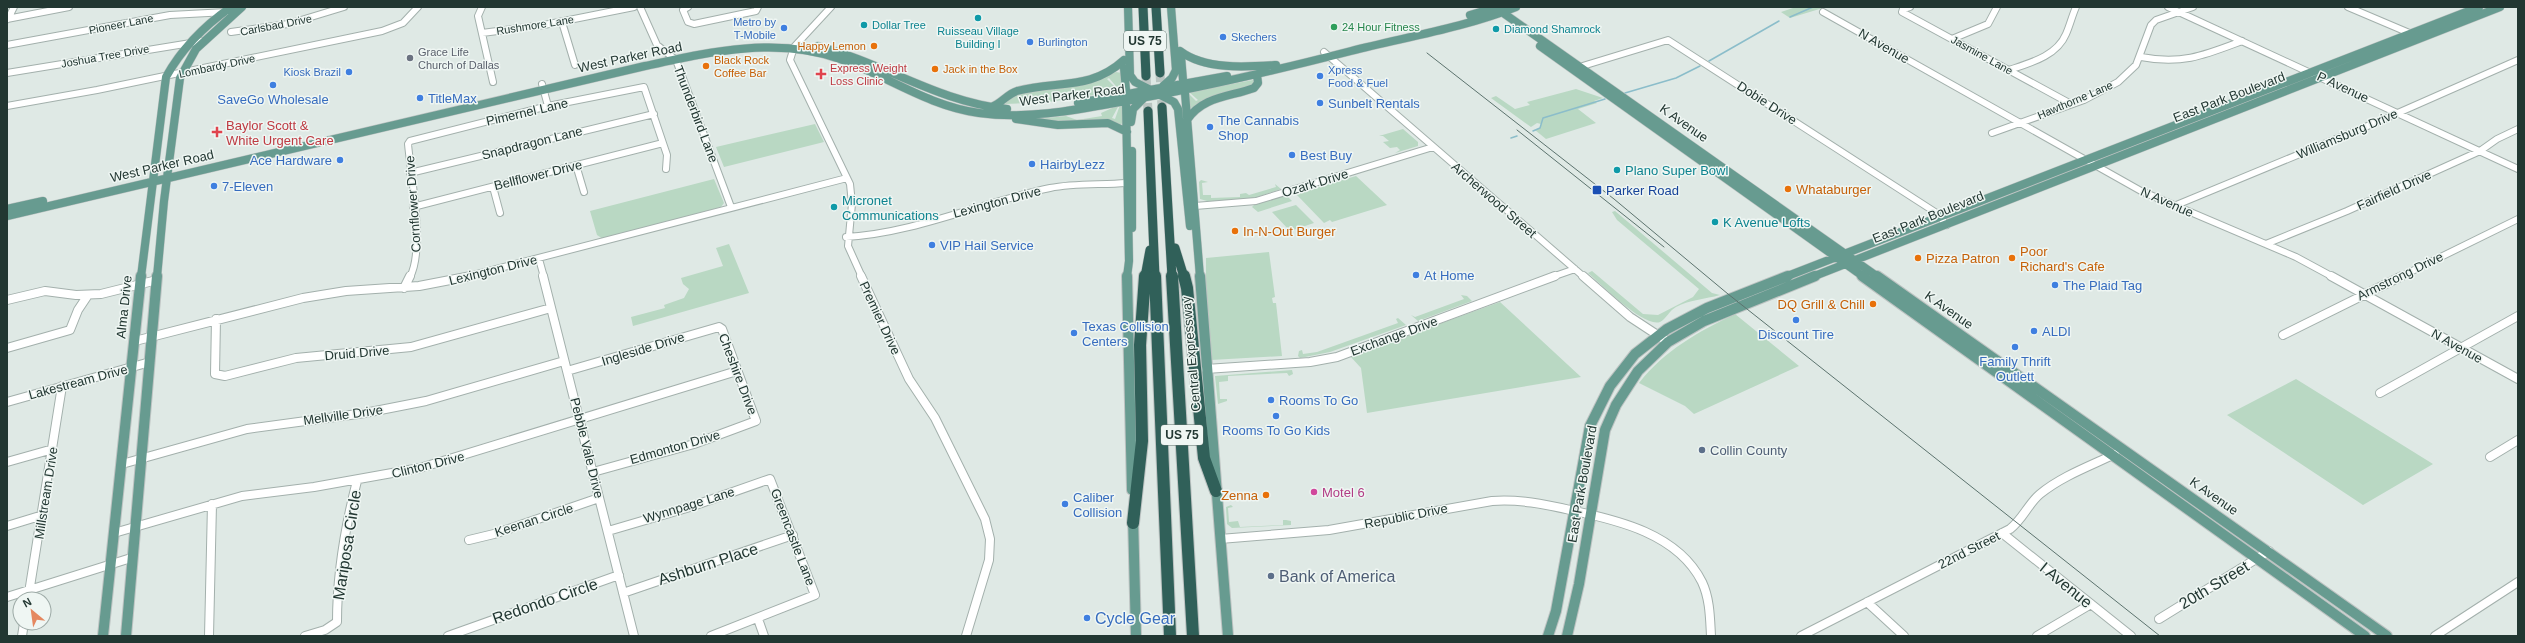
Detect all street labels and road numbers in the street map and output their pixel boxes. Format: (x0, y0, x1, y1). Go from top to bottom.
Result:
street label: Pioneer Lane (88, 12, 154, 36)
street label: Carlsbad Drive (239, 12, 313, 38)
street label: Rushmore Lane (495, 13, 575, 37)
street label: N Avenue (1856, 25, 1912, 67)
road number: US 75 (1124, 31, 1166, 51)
street label: Jasmine Lane (1949, 33, 2015, 77)
street label: West Parker Road (577, 39, 683, 75)
street label: Joshua Tree Drive (60, 42, 150, 70)
street label: Lombardy Drive (178, 52, 256, 80)
street label: Thunderbird Lane (671, 63, 721, 165)
street label: East Park Boulevard (2171, 69, 2287, 125)
street label: P Avenue (2315, 69, 2371, 105)
street label: Dobie Drive (1734, 78, 1800, 128)
street label: Hawthorne Lane (2035, 79, 2115, 121)
street label: West Parker Road (1018, 81, 1126, 109)
street label: Pimernel Lane (484, 95, 570, 129)
street label: K Avenue (1657, 101, 1711, 145)
street label: Williamsburg Drive (2294, 106, 2400, 162)
street label: Snapdragon Lane (480, 123, 584, 163)
street label: West Parker Road (109, 147, 215, 185)
street label: Cornflower Drive (402, 155, 424, 253)
street label: Bellflower Drive (492, 157, 584, 193)
street label: Archerwood Street (1448, 159, 1540, 241)
street label: Ozark Drive (1280, 166, 1350, 200)
street label: Fairfield Drive (2354, 167, 2434, 213)
street label: Lexington Drive (951, 183, 1043, 221)
street label: N Avenue (2138, 184, 2196, 220)
street label: East Park Boulevard (1870, 188, 1986, 246)
street label: Armstrong Drive (2355, 249, 2445, 303)
street label: Lexington Drive (447, 252, 539, 288)
street label: Alma Drive (113, 275, 135, 339)
street label: Premier Drive (856, 279, 904, 357)
street label: K Avenue (1922, 288, 1976, 332)
street label: Central Expressway (1178, 295, 1204, 412)
street label: Exchange Drive (1348, 313, 1440, 359)
street label: N Avenue (2429, 326, 2485, 366)
street label: Ingleside Drive (600, 329, 686, 369)
street label: Cheshire Drive (716, 331, 760, 417)
street label: Druid Drive (324, 343, 390, 363)
street label: Lakestream Drive (27, 362, 129, 402)
street label: Pebble Vale Drive (567, 396, 607, 500)
street label: Mellville Drive (302, 402, 384, 428)
street label: East Park Boulevard (1564, 424, 1600, 544)
road number: US 75 (1161, 425, 1203, 445)
street label: Edmonton Drive (628, 427, 722, 467)
street label: Millstream Drive (31, 446, 61, 540)
street label: Clinton Drive (390, 449, 466, 481)
street label: K Avenue (2187, 474, 2241, 518)
street label: Wynnpage Lane (642, 484, 736, 526)
street label: Greencastle Lane (768, 486, 818, 588)
street label: Mariposa Circle (330, 489, 364, 601)
street label: Keenan Circle (493, 500, 575, 540)
street label: Republic Drive (1363, 501, 1449, 531)
street label: 22nd Street (1936, 528, 2003, 572)
street label: Ashburn Place (656, 540, 760, 588)
street label: 20th Street (2176, 557, 2252, 612)
street label: I Avenue (2037, 559, 2096, 611)
street label: Redondo Circle (490, 575, 600, 627)

